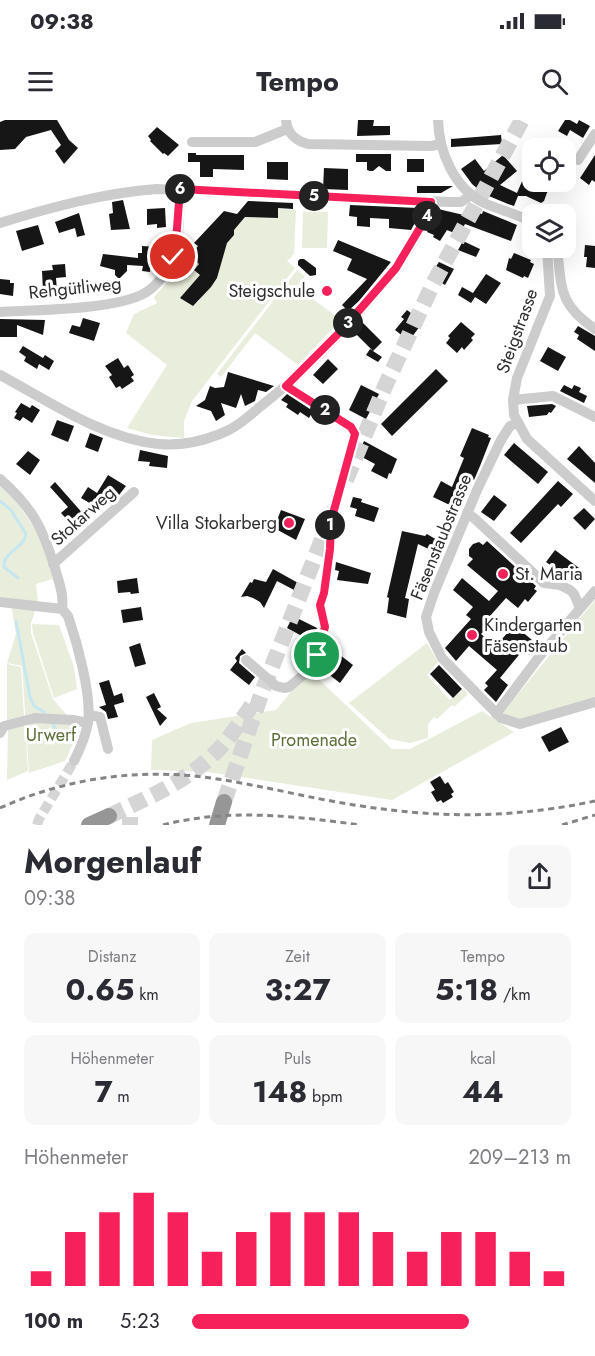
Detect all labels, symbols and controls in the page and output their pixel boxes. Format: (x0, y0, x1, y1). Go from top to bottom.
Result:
text: 09:38 (30, 5, 94, 37)
text: Tempo (256, 62, 339, 101)
icon: menu (24, 65, 57, 98)
icon: search (538, 65, 571, 98)
map controls (522, 138, 576, 258)
button: locate (522, 138, 576, 192)
pin: 6 (165, 174, 195, 204)
text: 6 (175, 177, 185, 200)
pin: 5 (299, 181, 329, 211)
text: 5 (309, 184, 319, 207)
pin: 4 (412, 201, 442, 231)
text: 4 (421, 204, 433, 227)
button: layers (522, 204, 576, 258)
pin (147, 231, 198, 282)
icon: check (156, 240, 189, 273)
street label: Rehgütliweg (27, 270, 123, 306)
place label: Steigschule (228, 278, 315, 304)
marker: Steigschule (320, 284, 334, 298)
street label: Steigstrasse (490, 285, 544, 377)
pin: 3 (333, 308, 363, 338)
text: 3 (343, 311, 353, 334)
pin: 2 (310, 395, 340, 425)
text: 2 (320, 398, 330, 421)
street label: Fäsenstaubstrasse (404, 470, 478, 604)
street label: Stokarweg (45, 480, 121, 552)
place label: Villa Stokarberg (156, 510, 277, 536)
pin: 1 (315, 510, 345, 540)
text: 1 (326, 513, 334, 536)
marker: Villa Stokarberg (282, 516, 296, 530)
place label: St. Maria (515, 561, 583, 587)
marker: St. Maria (496, 567, 510, 581)
place label: Kindergarten Fäsenstaub (484, 612, 582, 659)
marker: Kindergarten Fäsenstaub (465, 628, 479, 642)
pin (291, 629, 342, 680)
icon: arrive (300, 638, 333, 671)
park label: Urwerf (26, 722, 77, 748)
park label: Promenade (271, 727, 357, 753)
text: Morgenlauf (24, 838, 201, 885)
button: share (508, 845, 571, 908)
text: 09:38 (24, 884, 75, 913)
text: Distanz (88, 945, 137, 968)
text: Zeit (285, 945, 310, 968)
text: Tempo (461, 945, 505, 968)
text: 0.65 (66, 968, 134, 1011)
text: 3:27 (264, 968, 331, 1011)
text: 5:18 (435, 968, 498, 1011)
text: km (134, 983, 159, 1006)
text: /km (498, 983, 531, 1006)
text: Höhenmeter (70, 1047, 154, 1070)
text: Puls (284, 1047, 311, 1070)
text: kcal (470, 1047, 496, 1070)
text: 7 (94, 1070, 113, 1113)
text: 148 (252, 1070, 307, 1113)
text: 44 (462, 1070, 504, 1113)
text: m (113, 1085, 130, 1108)
text: bpm (307, 1085, 343, 1108)
text: Höhenmeter (24, 1143, 128, 1172)
text: 209–213 m (468, 1143, 571, 1172)
text: 100 m (24, 1307, 83, 1336)
text: 5:23 (120, 1307, 160, 1336)

